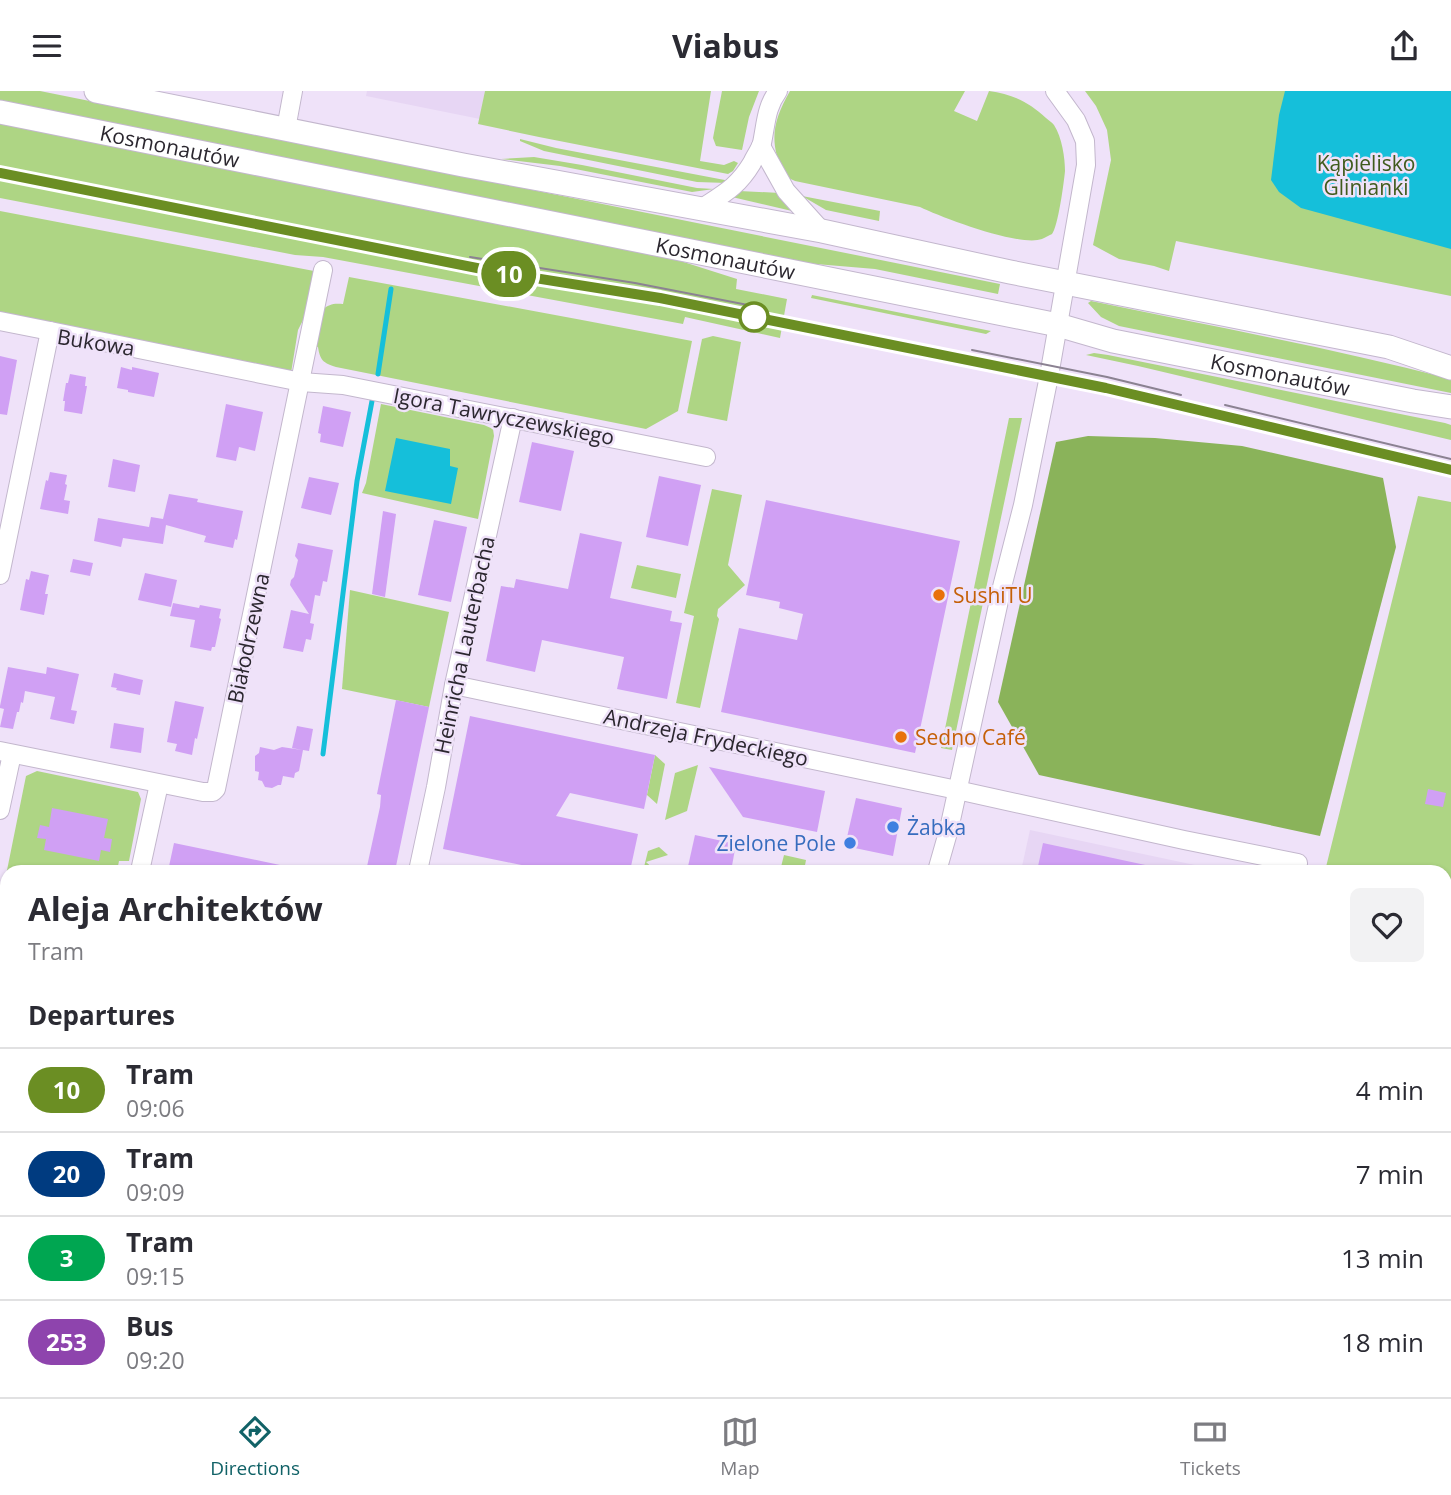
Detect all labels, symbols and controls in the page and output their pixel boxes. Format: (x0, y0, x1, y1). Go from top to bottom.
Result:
text: Viabus (672, 24, 779, 67)
icon: menu (28, 27, 66, 65)
icon: share (1385, 27, 1423, 65)
street label: Kosmonautów (97, 118, 242, 174)
park label: Kąpielisko Glinianki (1317, 149, 1415, 201)
street label: Kosmonautów (653, 230, 798, 286)
line badge: 10 (477, 251, 540, 297)
text: 10 (495, 257, 523, 290)
unlabelled marker (739, 302, 769, 332)
street label: Bukowa (55, 322, 137, 362)
street label: Kosmonautów (1208, 347, 1353, 402)
street label: Igora Tawryczewskiego (391, 381, 617, 451)
street label: Heinricha Lauterbacha (427, 534, 501, 756)
street label: Białodrzewna (221, 570, 275, 706)
place label: SushiTU (953, 581, 1032, 609)
marker: SushiTU (931, 587, 947, 603)
street label: Andrzeja Frydeckiego (601, 702, 811, 772)
place label: Sedno Café (915, 723, 1026, 751)
marker: Sedno Café (893, 729, 909, 745)
place label: Żabka (907, 813, 966, 841)
marker: Żabka (885, 819, 901, 835)
place label: Zielone Pole (716, 829, 836, 857)
marker: Zielone Pole (842, 835, 858, 851)
text: Aleja Architektów (28, 886, 323, 931)
button: heart (1350, 888, 1424, 962)
text: Tram (28, 935, 84, 967)
text: Departures (28, 997, 175, 1033)
text: Tram (126, 1056, 194, 1092)
text: 4 min (1356, 1072, 1424, 1108)
text: 10 (53, 1073, 80, 1106)
text: 09:06 (126, 1092, 185, 1124)
text: Tram (126, 1140, 194, 1176)
text: 7 min (1356, 1156, 1424, 1192)
text: 20 (53, 1157, 80, 1190)
text: 09:09 (126, 1176, 185, 1208)
text: Tram (126, 1224, 194, 1260)
text: 13 min (1341, 1240, 1424, 1276)
text: 3 (60, 1241, 73, 1274)
text: 09:15 (126, 1260, 185, 1292)
text: Bus (126, 1308, 173, 1344)
text: 18 min (1341, 1324, 1424, 1360)
text: 253 (46, 1325, 87, 1358)
text: 09:20 (126, 1344, 185, 1376)
tab: Directions (210, 1413, 300, 1481)
tab: Map (720, 1413, 760, 1481)
tab: Tickets (1180, 1413, 1241, 1481)

